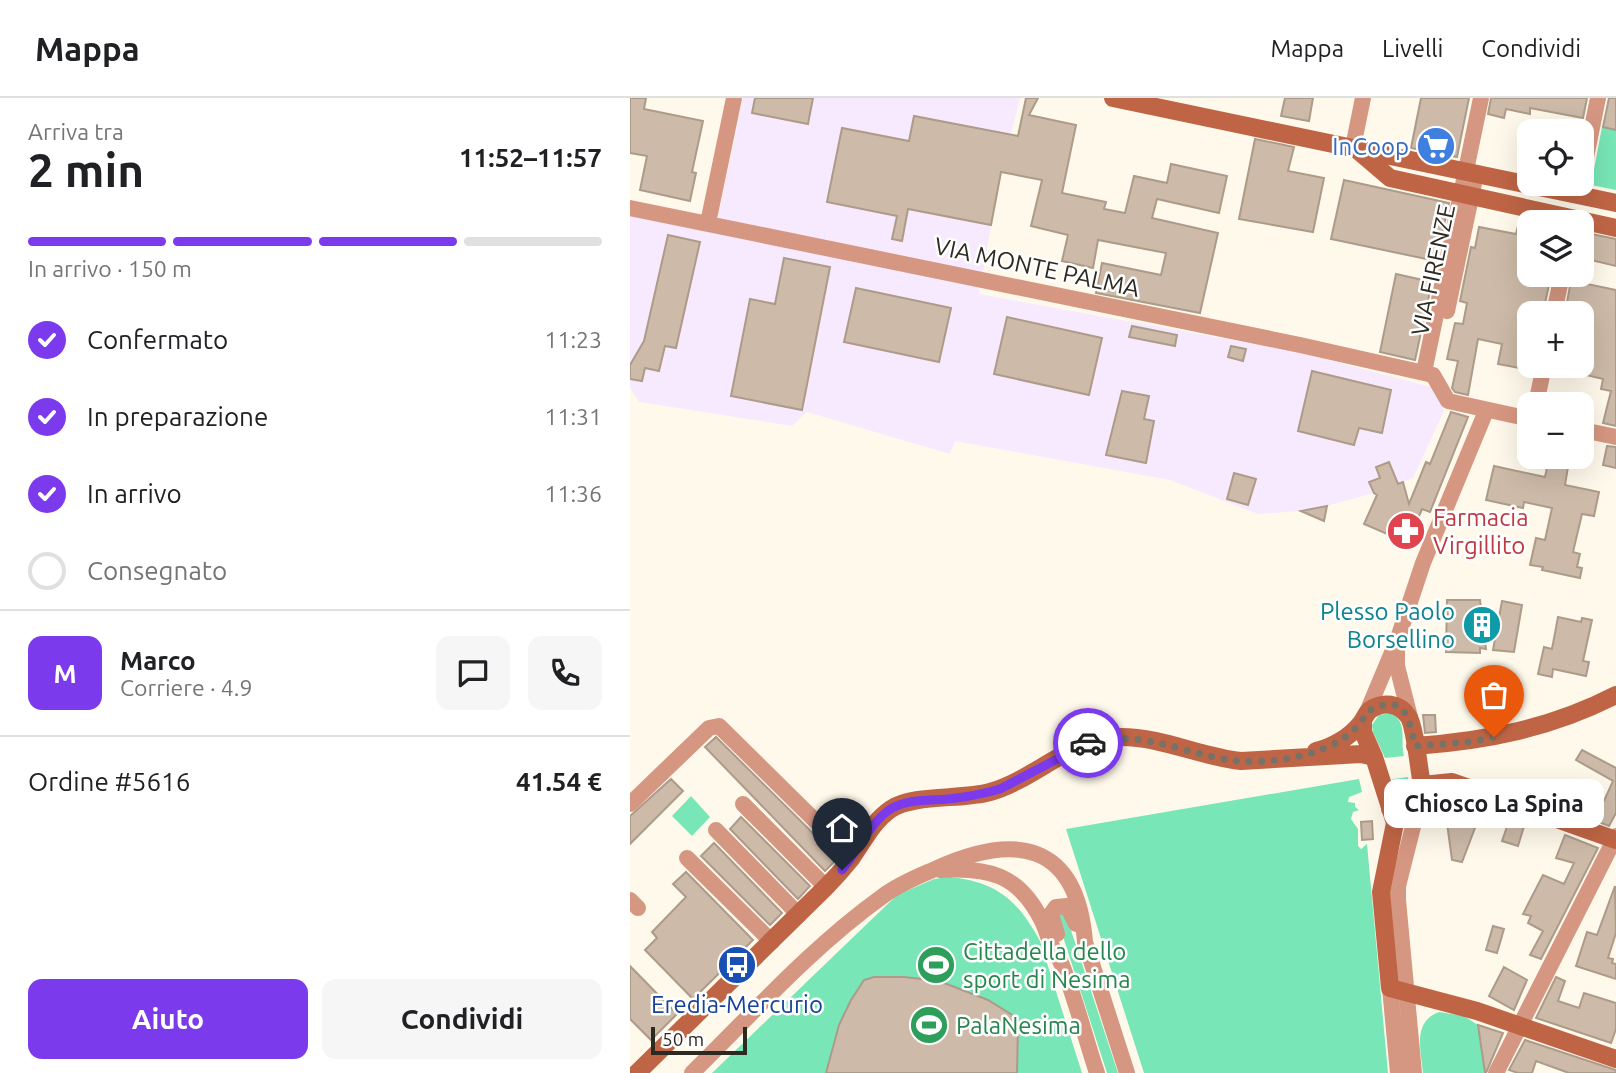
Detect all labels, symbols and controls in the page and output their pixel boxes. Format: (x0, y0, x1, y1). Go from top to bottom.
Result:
text: Mappa (35, 30, 140, 67)
text: Mappa (1270, 35, 1344, 62)
text: Livelli (1382, 35, 1443, 62)
text: Condividi (1481, 35, 1581, 62)
text: Arriva tra (28, 119, 124, 144)
map controls (1517, 119, 1594, 469)
button: locate (1517, 119, 1594, 196)
supermarket icon: InCoop (1415, 125, 1457, 167)
place label: InCoop (1332, 133, 1409, 160)
text: 11:52–11:57 (459, 143, 602, 172)
text: 2 min (28, 144, 144, 196)
street label: VIA FIRENZE (1406, 202, 1460, 338)
button: layers (1517, 210, 1594, 287)
street label: VIA MONTE PALMA (932, 232, 1142, 302)
text: In arrivo · 150 m (28, 256, 192, 281)
button: + (1517, 301, 1594, 378)
icon: check (28, 321, 66, 359)
text: Confermato (87, 325, 228, 354)
text: 11:23 (544, 327, 602, 352)
button: − (1517, 392, 1594, 469)
icon: check (28, 398, 66, 436)
text: In preparazione (87, 402, 268, 431)
text: 11:31 (544, 404, 602, 429)
icon: check (28, 475, 66, 513)
text: In arrivo (87, 479, 182, 508)
text: 11:36 (544, 481, 602, 506)
place label: Farmacia Virgillito (1433, 504, 1529, 559)
pharmacy icon: Farmacia Virgillito (1385, 510, 1427, 552)
text: Consegnato (87, 556, 227, 585)
place label: Plesso Paolo Borsellino (1320, 598, 1455, 653)
building icon: Plesso Paolo Borsellino (1461, 604, 1503, 646)
button: chat (436, 636, 510, 710)
button: phone (528, 636, 602, 710)
text: Marco (120, 646, 196, 675)
text: M (53, 659, 77, 688)
pin (1464, 665, 1524, 737)
text: Corriere · 4.9 (120, 675, 252, 700)
icon: bag (1475, 676, 1513, 714)
courier (1053, 708, 1123, 778)
icon: car (1069, 724, 1107, 762)
text: Ordine #5616 (28, 767, 190, 796)
text: 41.54 € (516, 767, 602, 796)
callout: Chiosco La Spina (1384, 779, 1604, 828)
text: Chiosco La Spina (1404, 791, 1584, 816)
pin (812, 798, 872, 870)
icon: home (823, 809, 861, 847)
place label: Cittadella dello sport di Nesima (963, 938, 1131, 993)
bus stop icon: Eredia-Mercurio (716, 944, 758, 986)
sports icon: Cittadella dello sport di Nesima (915, 944, 957, 986)
button: Aiuto (28, 979, 308, 1059)
button: Condividi (322, 979, 602, 1059)
place label: Eredia-Mercurio (651, 991, 823, 1018)
sports icon: PalaNesima (908, 1004, 950, 1046)
place label: PalaNesima (956, 1012, 1081, 1039)
scale bar (651, 1024, 747, 1056)
text: 50 m (662, 1028, 704, 1050)

